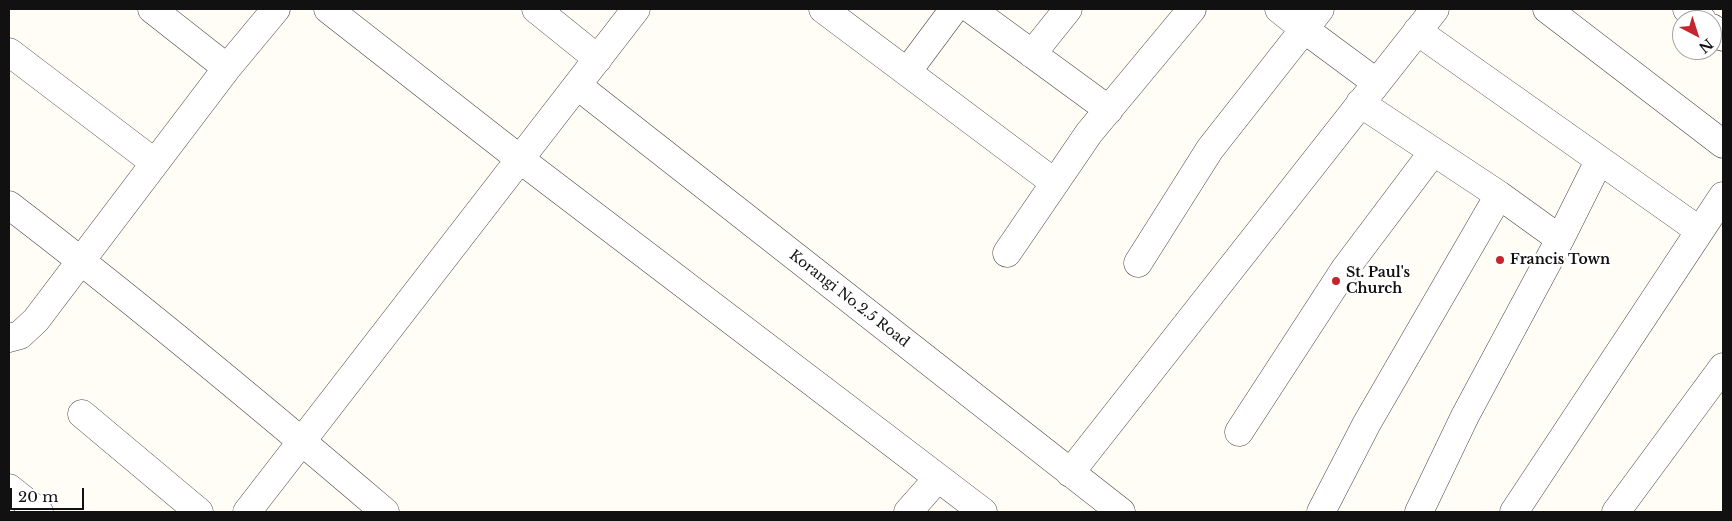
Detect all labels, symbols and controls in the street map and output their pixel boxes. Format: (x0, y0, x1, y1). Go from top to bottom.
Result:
north arrow (1672, 10, 1722, 60)
text: N (1695, 35, 1717, 57)
street label: Korangi No.2.5 Road (786, 247, 912, 351)
place label: Francis Town (1510, 252, 1610, 268)
marker: Francis Town (1494, 254, 1506, 266)
place label: St. Paul's Church (1346, 265, 1410, 298)
marker: St. Paul's Church (1330, 275, 1342, 287)
scale bar (12, 478, 86, 510)
text: 20 m (18, 487, 58, 506)

